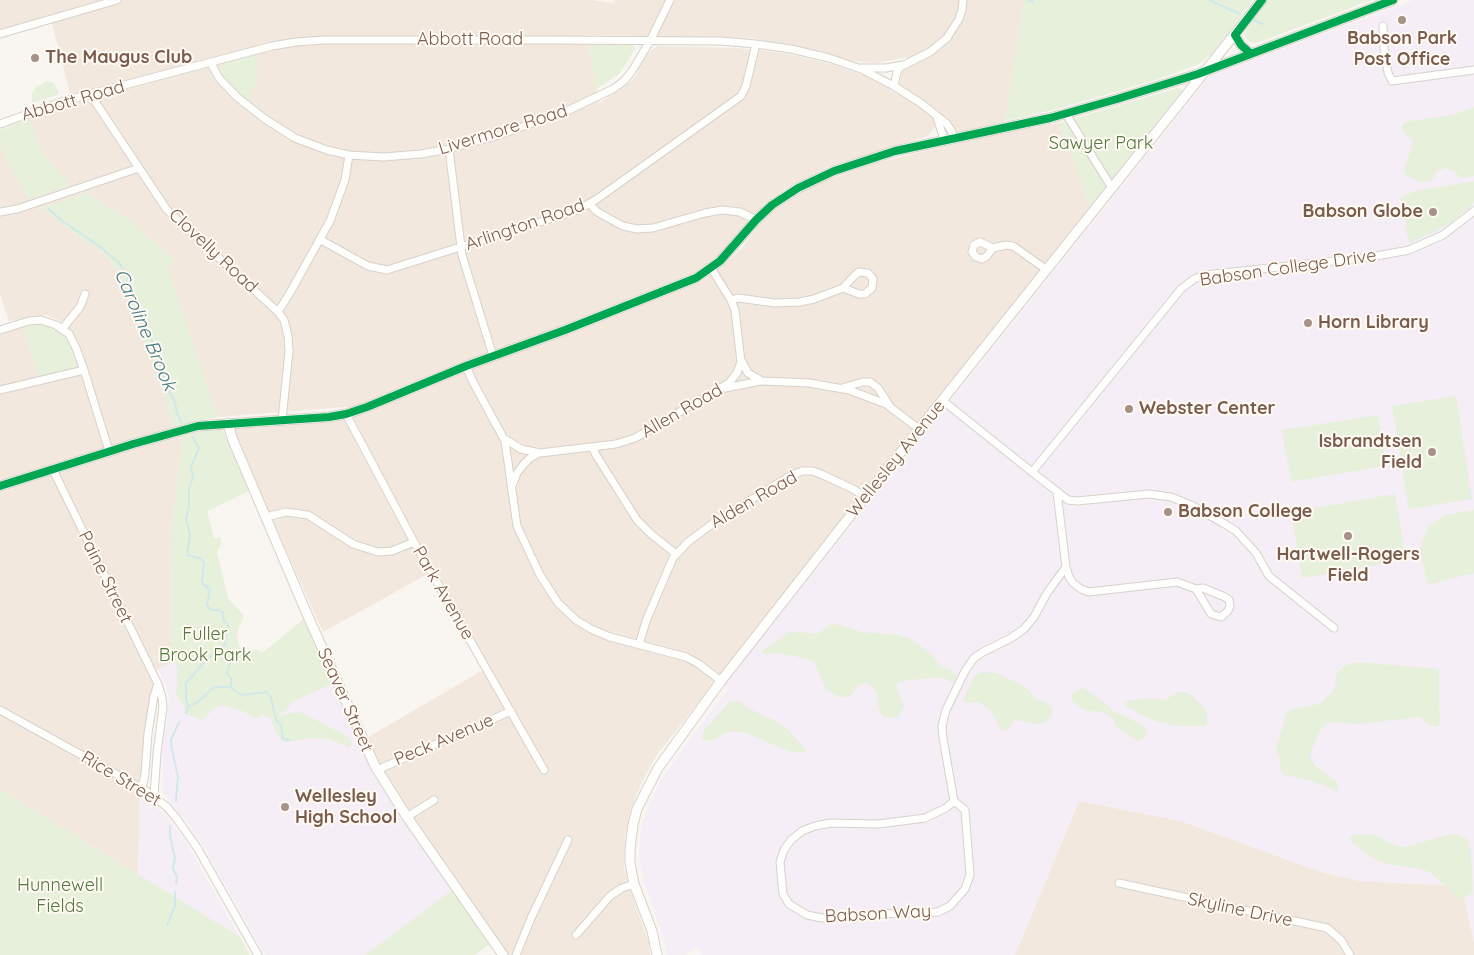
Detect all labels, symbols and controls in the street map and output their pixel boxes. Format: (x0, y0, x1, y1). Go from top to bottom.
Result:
marker: Babson Park Post Office (1396, 14, 1408, 26)
place label: Babson Park Post Office (1347, 28, 1457, 70)
street label: Abbott Road (417, 29, 523, 51)
place label: The Maugus Club (45, 47, 192, 69)
marker: The Maugus Club (29, 52, 41, 64)
street label: Abbott Road (19, 76, 127, 126)
street label: Livermore Road (436, 100, 570, 160)
park label: Sawyer Park (1049, 133, 1153, 155)
street label: Arlington Road (462, 194, 588, 256)
place label: Babson Globe (1303, 201, 1423, 223)
street label: Clovelly Road (164, 204, 262, 298)
marker: Babson Globe (1427, 206, 1439, 218)
street label: Babson College Drive (1198, 245, 1378, 291)
water label: Caroline Brook (109, 266, 181, 394)
place label: Horn Library (1318, 312, 1429, 334)
marker: Horn Library (1302, 317, 1314, 329)
street label: Allen Road (638, 379, 726, 443)
street label: Wellesley Avenue (842, 396, 950, 522)
place label: Webster Center (1139, 398, 1275, 420)
marker: Webster Center (1123, 403, 1135, 415)
place label: Isbrandtsen Field (1318, 431, 1422, 474)
marker: Isbrandtsen Field (1426, 446, 1438, 458)
street label: Alden Road (707, 466, 801, 534)
place label: Babson College (1178, 501, 1312, 523)
marker: Babson College (1162, 506, 1174, 518)
street label: Paine Street (73, 527, 137, 627)
marker: Hartwell-Rogers Field (1342, 530, 1354, 542)
street label: Park Avenue (408, 542, 478, 644)
place label: Hartwell-Rogers Field (1276, 544, 1420, 586)
park label: Fuller Brook Park (159, 624, 251, 666)
street label: Seaver Street (312, 645, 378, 755)
street label: Peck Avenue (391, 709, 497, 771)
street label: Rice Street (77, 747, 165, 811)
place label: Wellesley High School (295, 786, 397, 829)
marker: Wellesley High School (279, 801, 291, 813)
park label: Hunnewell Fields (17, 875, 103, 918)
street label: Skyline Drive (1186, 888, 1294, 932)
street label: Babson Way (824, 900, 932, 928)

